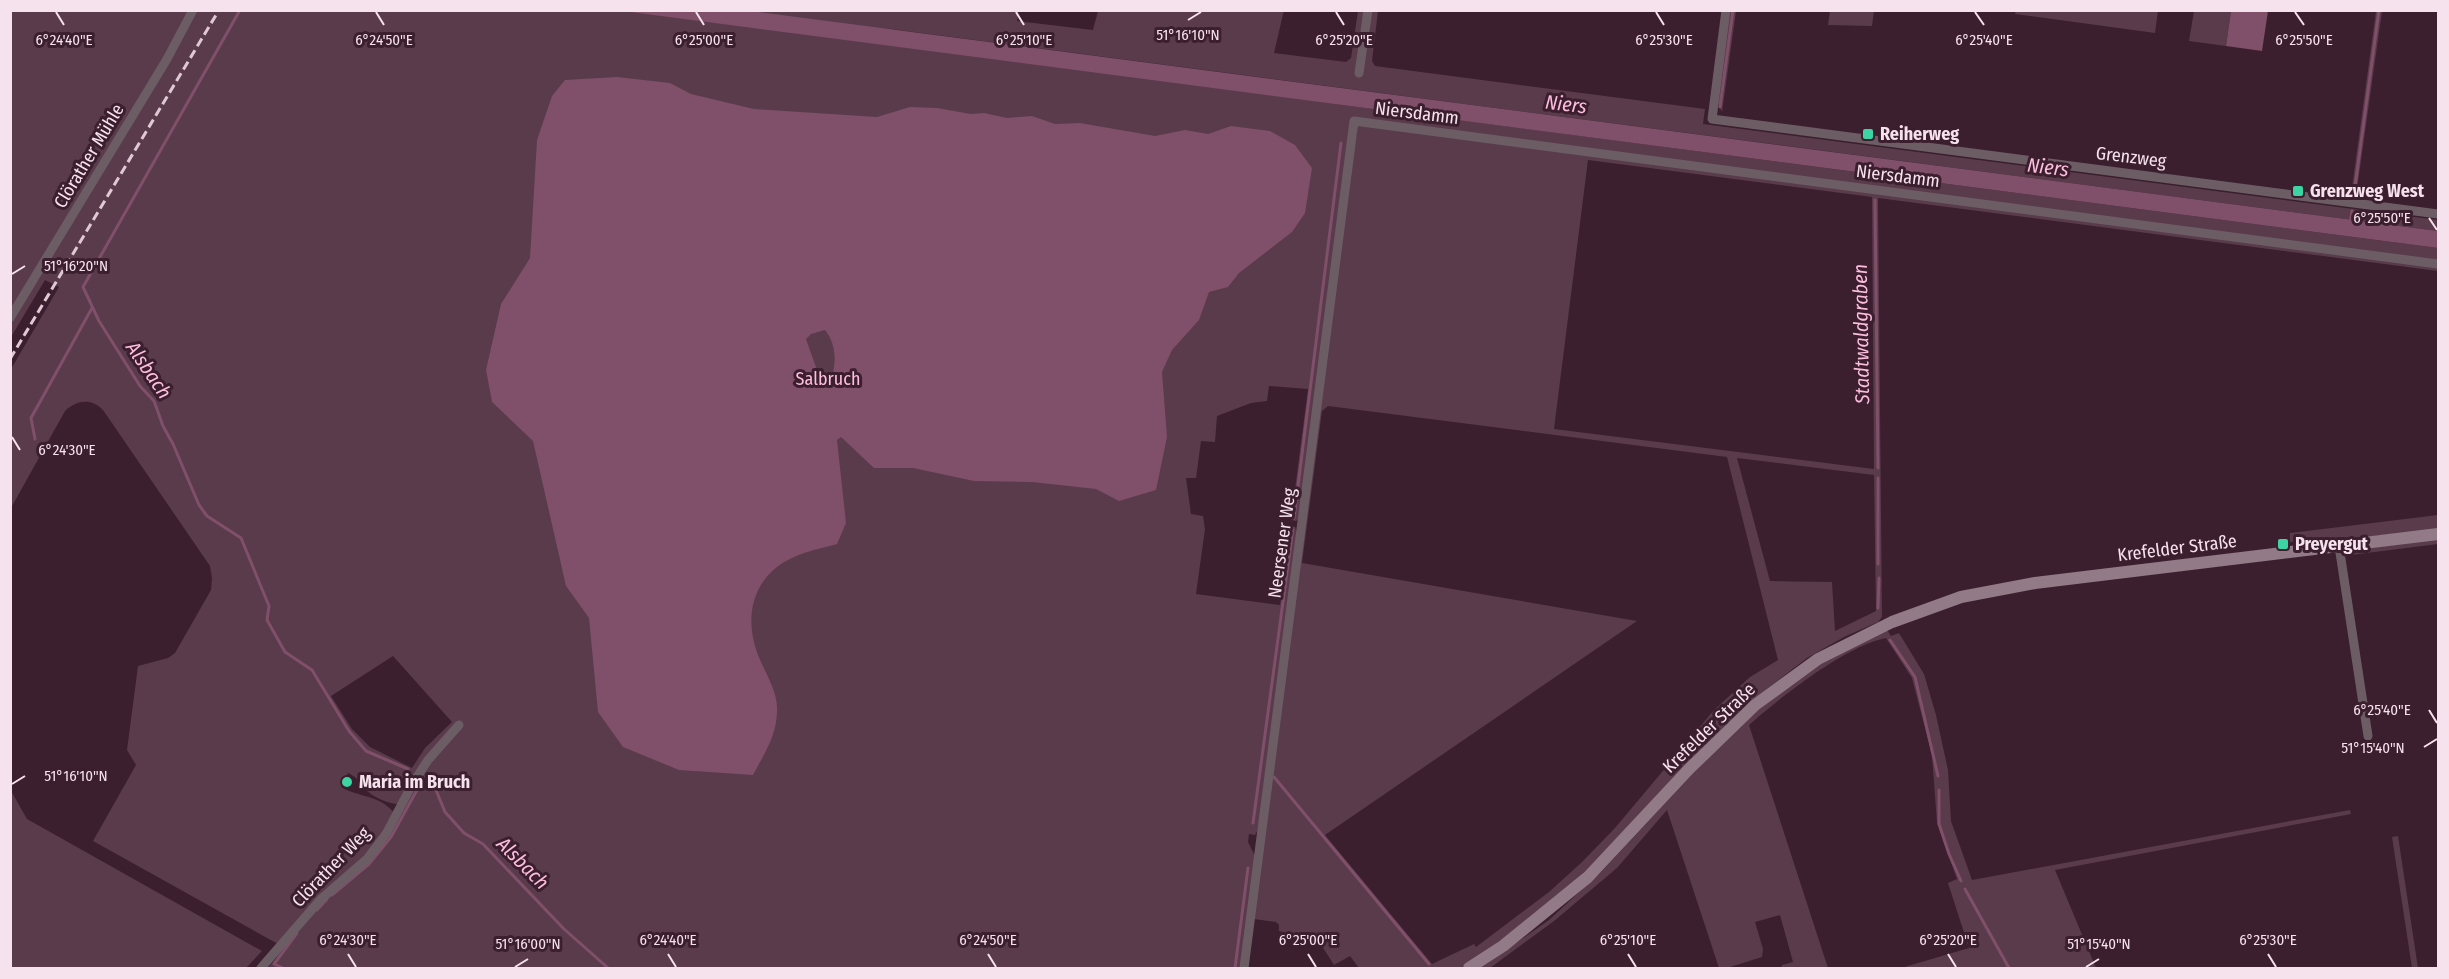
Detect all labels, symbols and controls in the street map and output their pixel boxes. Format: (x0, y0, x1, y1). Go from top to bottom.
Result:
text: 51°16'10"N (1156, 26, 1220, 44)
text: 6°24'40"E (35, 31, 93, 49)
text: 6°24'50"E (355, 31, 413, 49)
text: 6°25'00"E (675, 31, 733, 49)
text: 6°25'10"E (996, 31, 1052, 49)
text: 6°25'20"E (1315, 31, 1373, 49)
text: 6°25'30"E (1635, 31, 1693, 49)
text: 6°25'40"E (1955, 31, 2013, 49)
text: 6°25'50"E (2275, 31, 2333, 49)
water label: Niers (1544, 90, 1589, 119)
street label: Niersdamm (1374, 97, 1460, 129)
street label: Clörather Mühle (49, 100, 129, 212)
place label: Reiherweg (1880, 123, 1959, 145)
marker: Reiherweg (1861, 127, 1875, 141)
street label: Grenzweg (2095, 142, 2168, 172)
water label: Niers (2026, 153, 2071, 182)
street label: Niersdamm (1855, 160, 1941, 192)
place label: Grenzweg West (2310, 180, 2425, 202)
marker: Grenzweg West (2291, 184, 2305, 198)
text: 6°25'50"E (2353, 209, 2411, 227)
text: 51°16'20"N (44, 257, 108, 275)
water label: Stadtwaldgraben (1848, 264, 1874, 405)
water label: Alsbach (121, 336, 177, 403)
park label: Salbruch (796, 368, 860, 390)
text: 6°24'30"E (38, 441, 96, 459)
street label: Neersener Weg (1263, 486, 1301, 599)
street label: Krefelder Straße (2116, 530, 2238, 566)
place label: Preyergut (2295, 533, 2369, 555)
marker: Preyergut (2276, 537, 2290, 551)
street label: Krefelder Straße (1658, 678, 1760, 778)
text: 6°25'40"E (2353, 701, 2411, 719)
text: 51°15'40"N (2341, 739, 2405, 757)
text: 51°16'10"N (44, 767, 108, 785)
place label: Maria im Bruch (359, 771, 470, 793)
marker: Maria im Bruch (340, 775, 354, 789)
street label: Clörather Weg (287, 822, 375, 912)
water label: Alsbach (491, 831, 554, 894)
text: 6°24'30"E (319, 931, 377, 949)
text: 6°24'40"E (639, 931, 697, 949)
text: 6°24'50"E (959, 931, 1017, 949)
text: 6°25'00"E (1279, 931, 1337, 949)
text: 6°25'10"E (1600, 931, 1656, 949)
text: 6°25'20"E (1919, 931, 1977, 949)
text: 6°25'30"E (2239, 931, 2297, 949)
text: 51°16'00"N (495, 935, 561, 953)
text: 51°15'40"N (2067, 935, 2131, 953)

